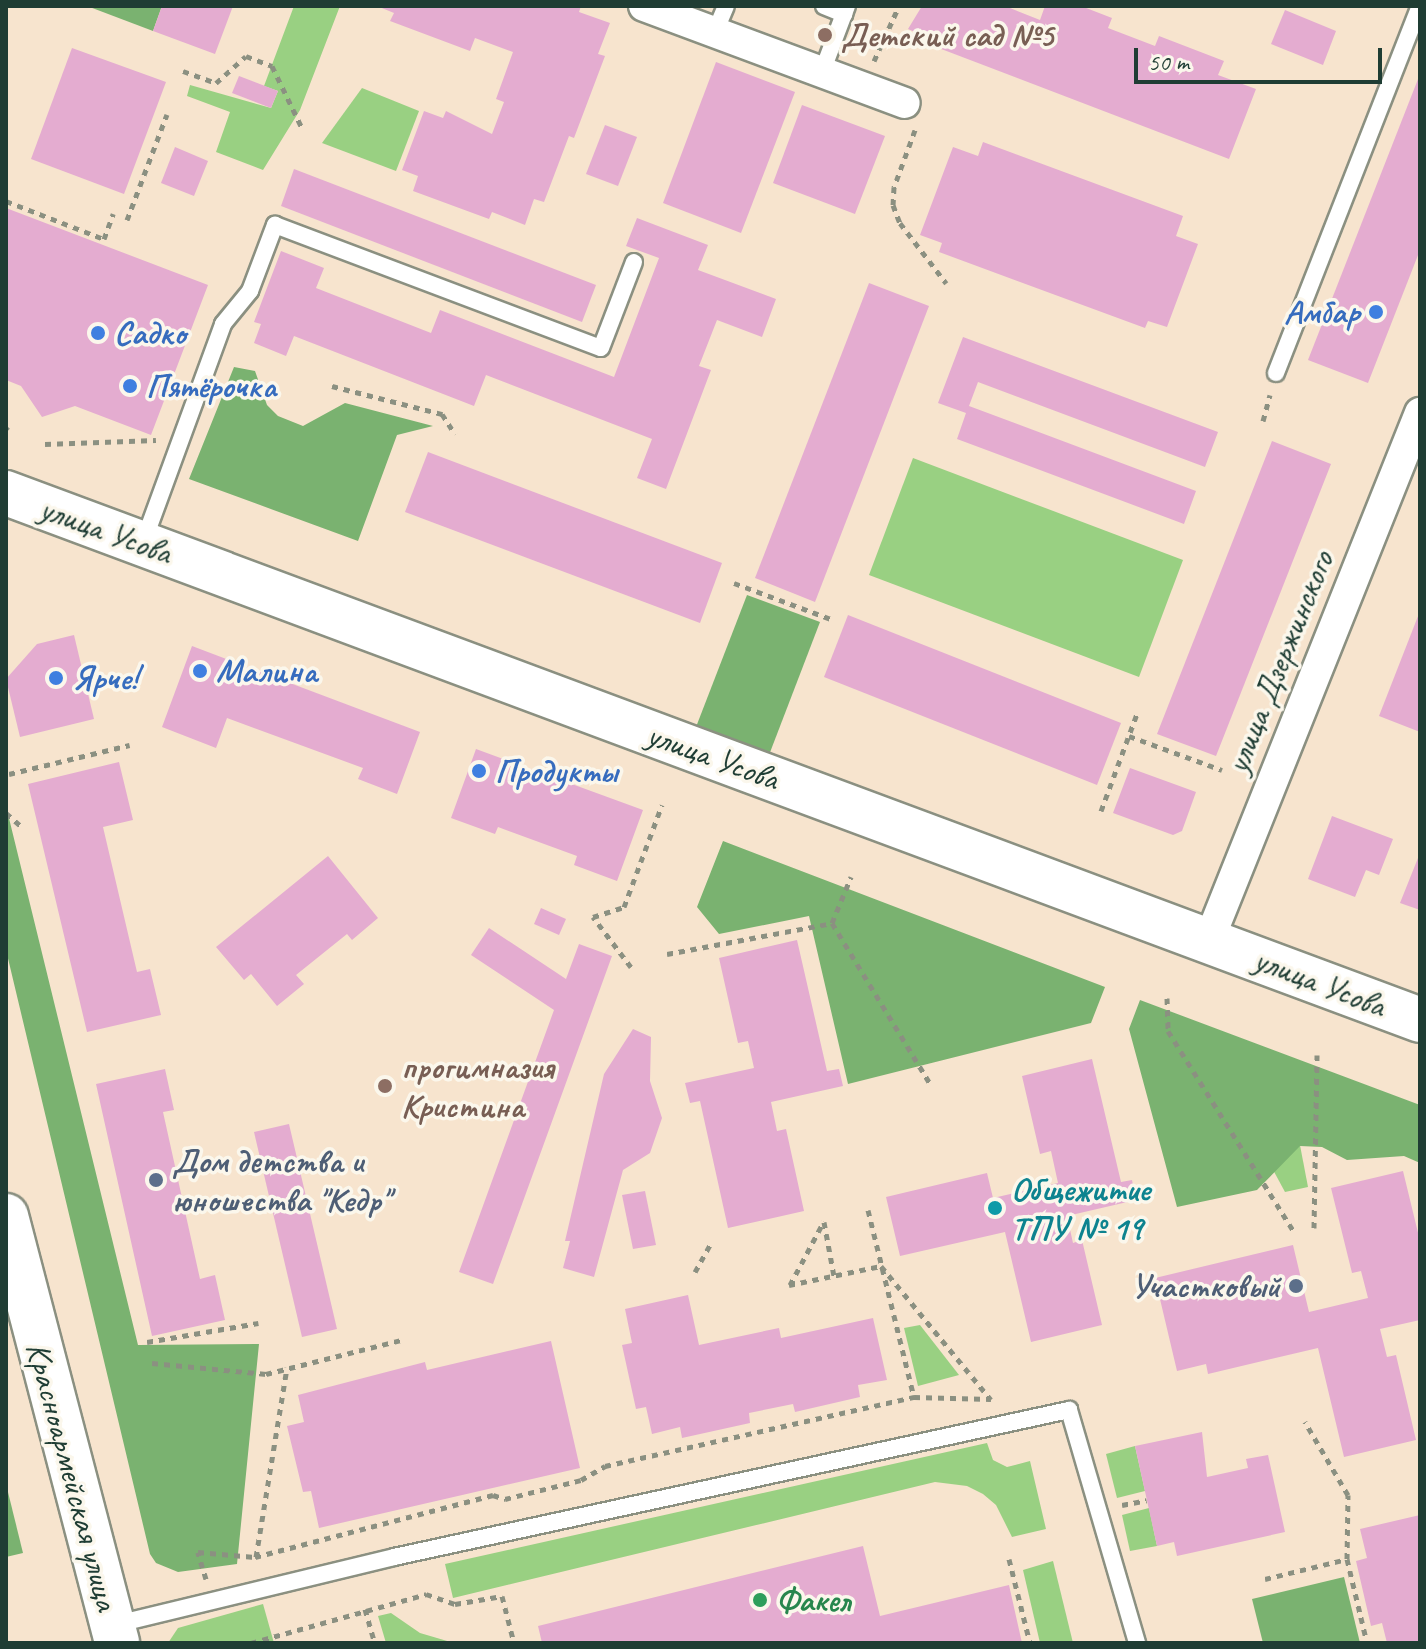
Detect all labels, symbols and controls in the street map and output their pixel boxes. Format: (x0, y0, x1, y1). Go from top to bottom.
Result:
place label: Детский сад №5 (841, 15, 1053, 55)
marker: Детский сад №5 (816, 26, 834, 44)
scale bar (1138, 32, 1386, 82)
text: 50 m (1148, 47, 1189, 77)
place label: Амбар (1284, 292, 1360, 332)
marker: Амбар (1367, 303, 1385, 321)
place label: Садко (114, 313, 186, 353)
marker: Садко (89, 324, 107, 342)
place label: Пятёрочка (146, 366, 276, 406)
marker: Пятёрочка (121, 377, 139, 395)
street label: улица Усова (35, 488, 177, 572)
street label: улица Дзержинского (1216, 546, 1342, 778)
place label: Малина (216, 651, 317, 691)
place label: Ярче! (72, 658, 137, 698)
marker: Малина (191, 662, 209, 680)
marker: Ярче! (47, 669, 65, 687)
street label: улица Усова (642, 714, 784, 798)
place label: Продукты (495, 751, 618, 791)
marker: Продукты (470, 762, 488, 780)
street label: улица Усова (1249, 939, 1391, 1025)
place label: прогимназия Кристина (401, 1046, 554, 1126)
marker: прогимназия Кристина (376, 1077, 394, 1095)
place label: Дом детства и юношества "Кедр" (172, 1140, 389, 1220)
place label: Общежитие ТПУ № 19 (1011, 1168, 1150, 1248)
marker: Дом детства и юношества "Кедр" (147, 1171, 165, 1189)
marker: Общежитие ТПУ № 19 (986, 1199, 1004, 1217)
place label: Участковый (1131, 1266, 1280, 1306)
marker: Участковый (1287, 1277, 1305, 1295)
street label: Красноармейская улица (17, 1336, 129, 1616)
place label: Факел (776, 1580, 851, 1620)
marker: Факел (751, 1591, 769, 1609)

